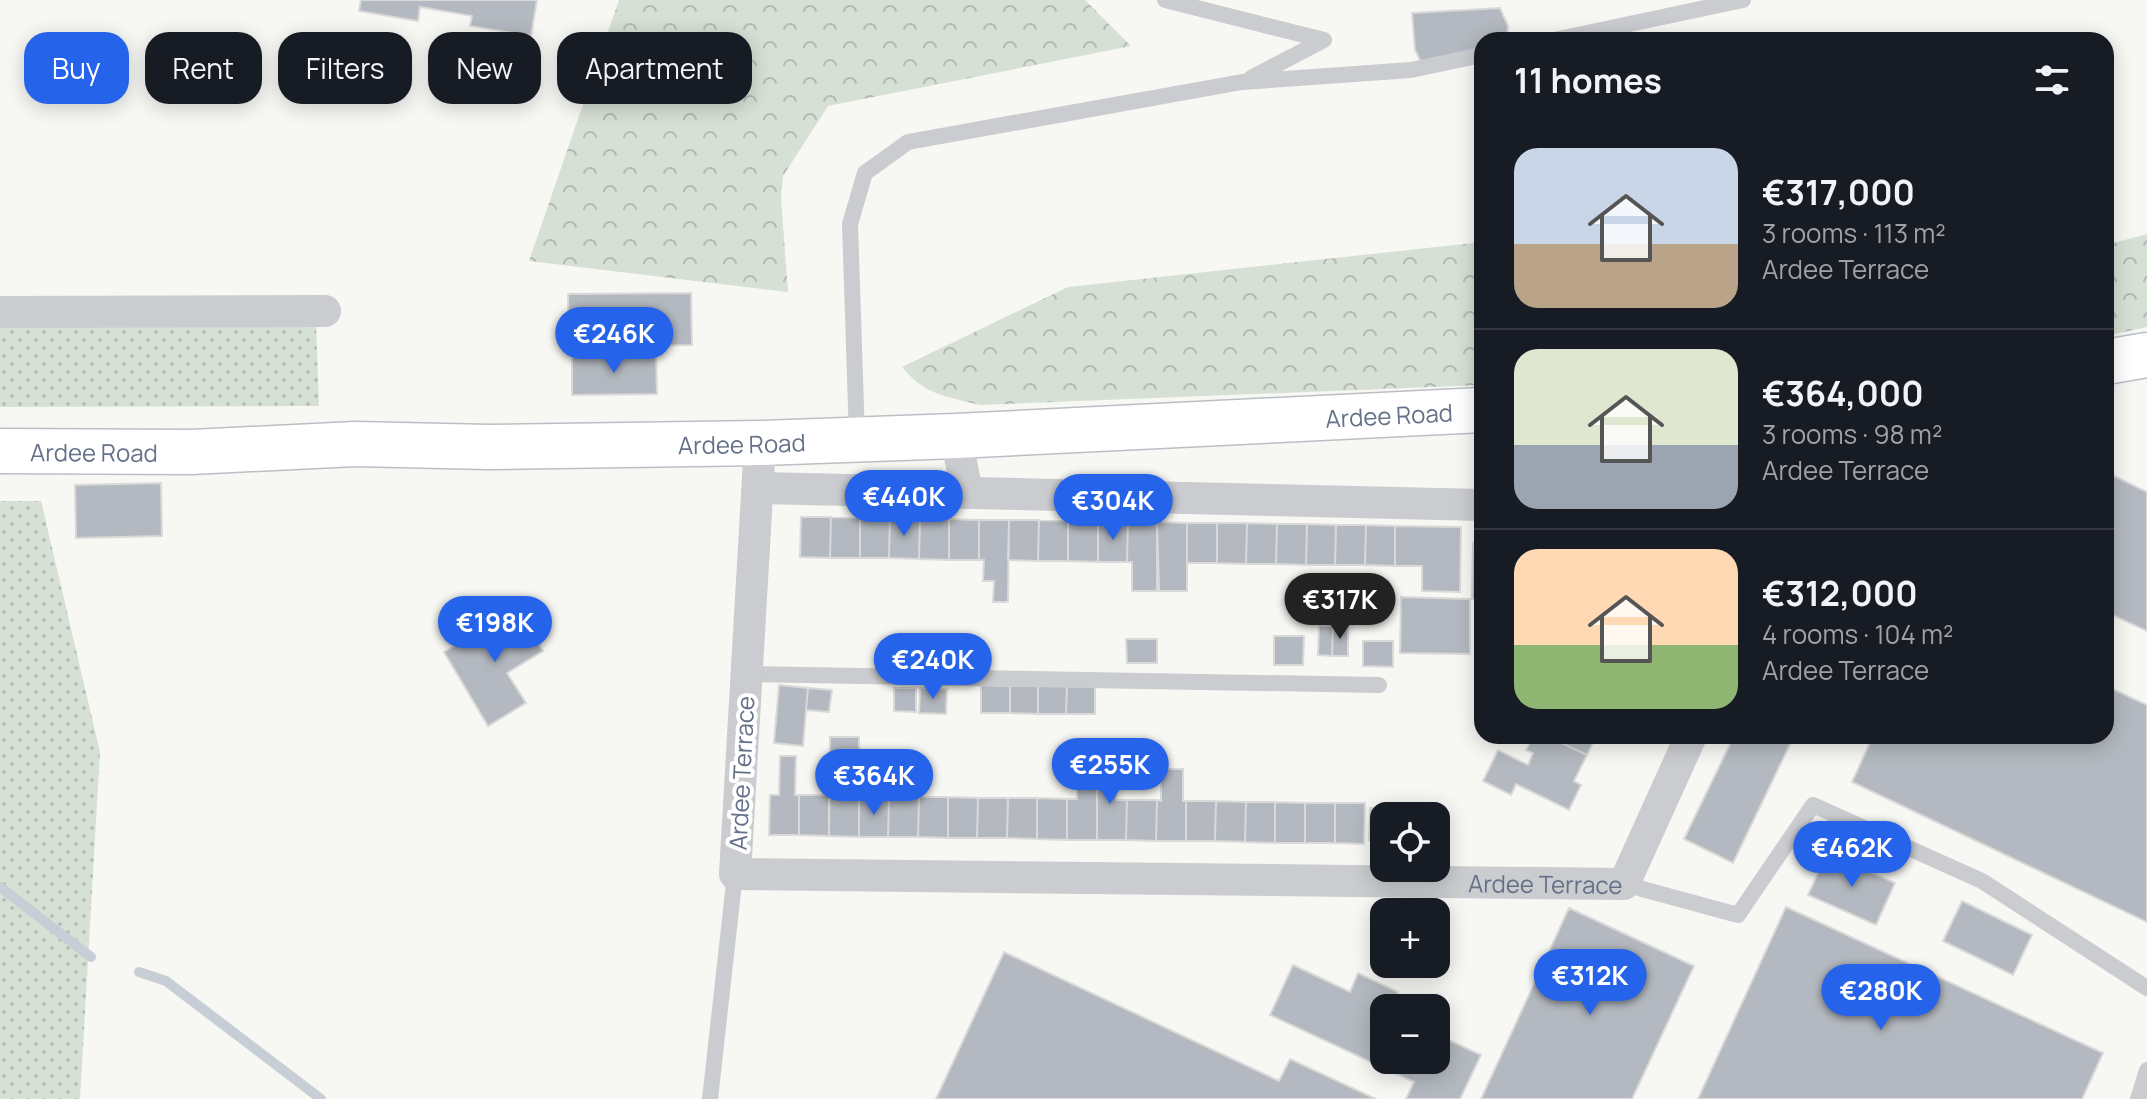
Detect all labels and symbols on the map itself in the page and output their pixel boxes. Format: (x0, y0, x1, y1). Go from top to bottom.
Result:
pin: €246K (558, 307, 670, 375)
street label: Ardee Road (1325, 395, 1454, 434)
street label: Ardee Road (678, 425, 806, 461)
street label: Ardee Road (30, 435, 158, 468)
pin: €440K (848, 470, 960, 538)
pin: €304K (1057, 474, 1169, 542)
pin: €317K (1284, 573, 1396, 641)
pin: €198K (439, 596, 551, 664)
pin: €240K (877, 633, 989, 701)
street label: Ardee Terrace (720, 695, 762, 851)
pin: €255K (1054, 738, 1166, 806)
pin: €364K (818, 749, 930, 817)
pin: €462K (1796, 821, 1908, 889)
street label: Ardee Terrace (1468, 866, 1623, 900)
pin: €312K (1534, 949, 1646, 1017)
pin: €280K (1825, 964, 1937, 1032)

